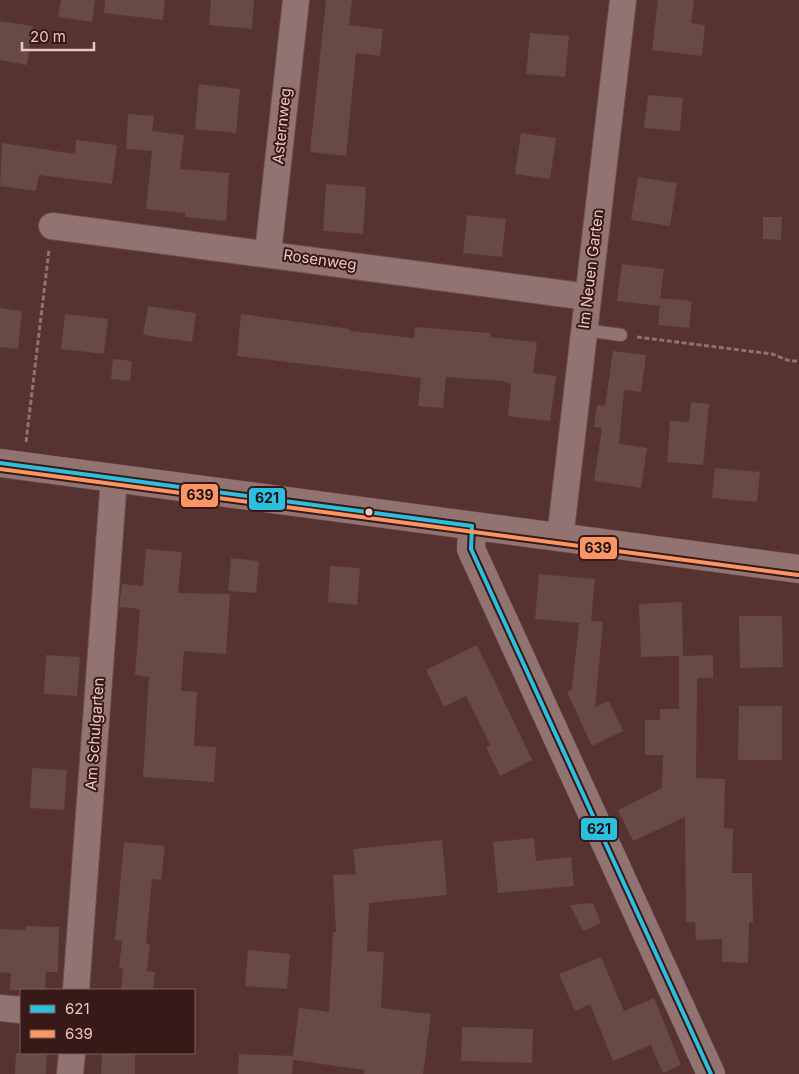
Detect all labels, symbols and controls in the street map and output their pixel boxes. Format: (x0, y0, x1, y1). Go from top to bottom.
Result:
scale bar (22, 20, 95, 52)
text: 20 m (30, 27, 66, 46)
street label: Asternweg (268, 87, 295, 165)
street label: Im Neuen Garten (574, 208, 607, 330)
street label: Rosenweg (282, 245, 358, 274)
line badge: 639 (180, 483, 219, 508)
text: 639 (186, 486, 214, 503)
line badge: 621 (248, 487, 286, 511)
text: 621 (255, 489, 279, 506)
unlabelled marker (364, 507, 374, 517)
line badge: 639 (579, 536, 618, 560)
text: 639 (584, 539, 612, 556)
street label: Am Schulgarten (81, 677, 108, 791)
line badge: 621 (580, 817, 618, 841)
text: 621 (587, 820, 611, 837)
legend (20, 989, 195, 1054)
text: 621 (65, 999, 90, 1018)
text: 639 (65, 1024, 93, 1043)

